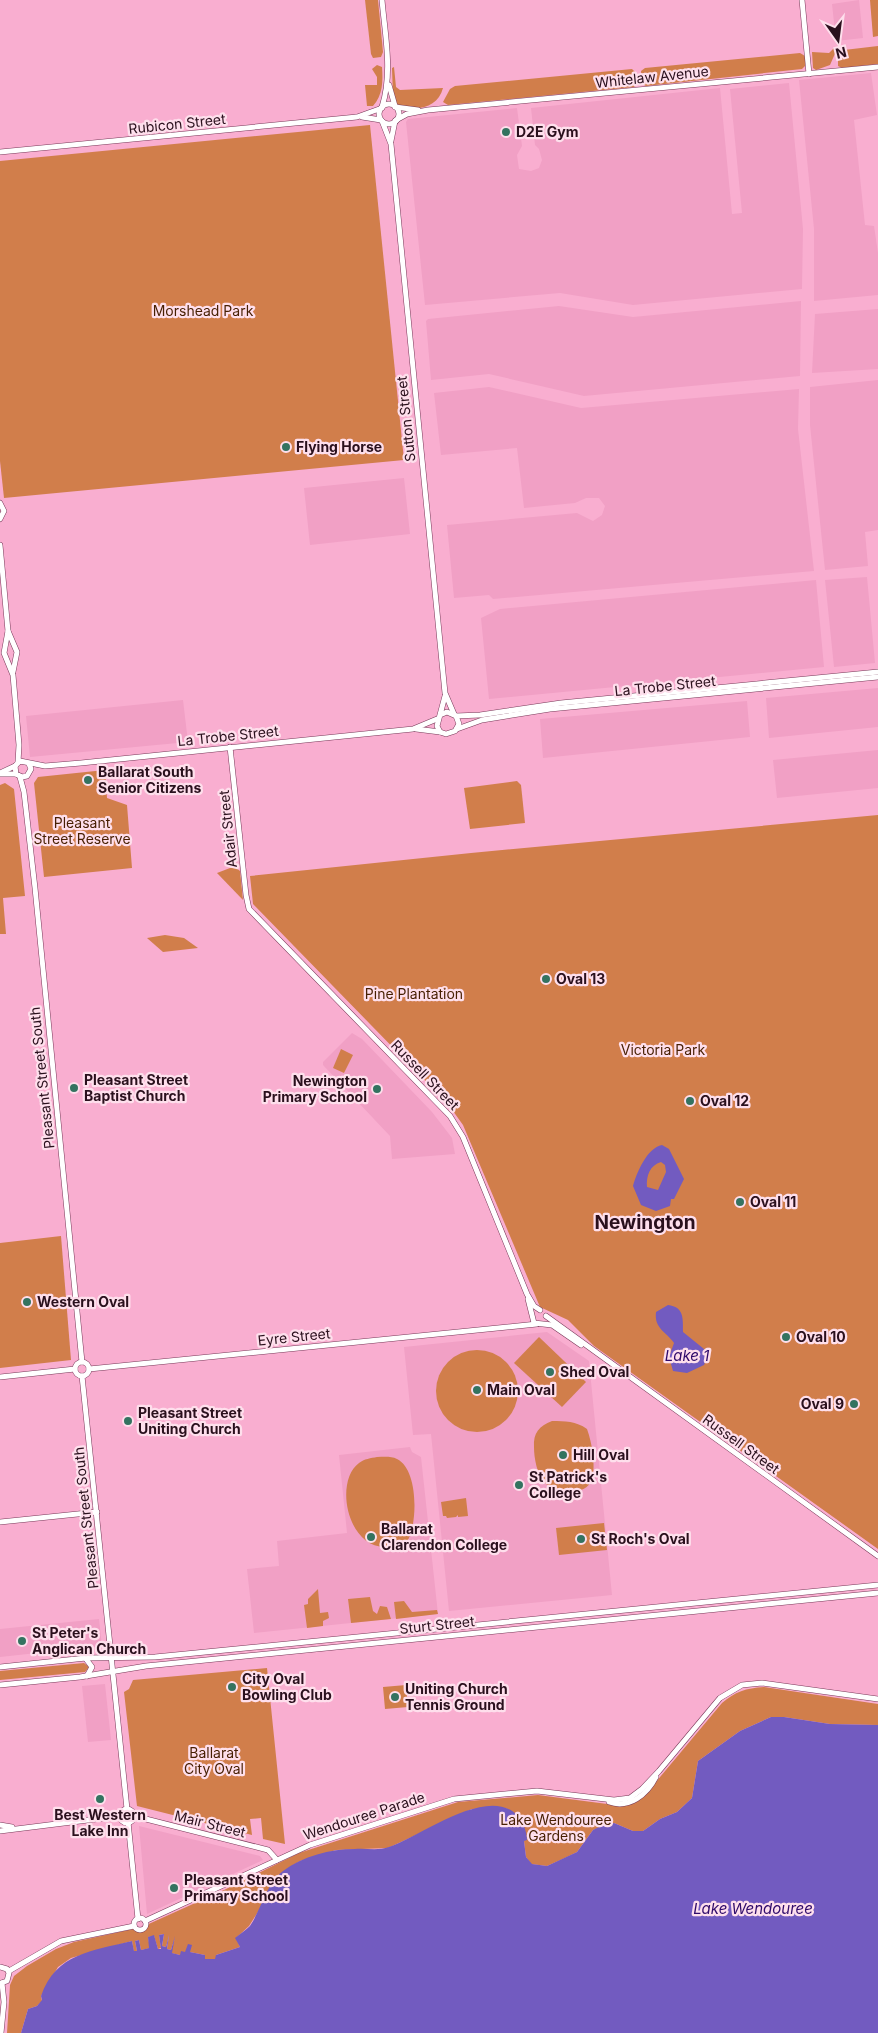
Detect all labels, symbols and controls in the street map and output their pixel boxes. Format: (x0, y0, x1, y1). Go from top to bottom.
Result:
north arrow (813, 15, 863, 65)
text: N (834, 44, 848, 63)
street label: Whitelaw Avenue (594, 62, 709, 91)
street label: Rubicon Street (128, 110, 227, 137)
place label: D2E Gym (516, 123, 578, 140)
marker: D2E Gym (500, 126, 512, 138)
park label: Morshead Park (153, 302, 254, 319)
street label: Sutton Street (393, 375, 418, 463)
place label: Flying Horse (296, 438, 382, 455)
marker: Flying Horse (280, 441, 292, 453)
street label: La Trobe Street (614, 672, 717, 699)
street label: La Trobe Street (177, 722, 280, 749)
place label: Ballarat South Senior Citizens (98, 763, 201, 796)
marker: Ballarat South Senior Citizens (82, 774, 94, 786)
street label: Adair Street (215, 789, 240, 869)
park label: Pleasant Street Reserve (33, 814, 131, 847)
place label: Oval 13 (556, 970, 605, 987)
marker: Oval 13 (540, 973, 552, 985)
park label: Pine Plantation (365, 985, 463, 1002)
street label: Pleasant Street South (26, 1006, 57, 1150)
street label: Russell Street (388, 1036, 463, 1113)
park label: Victoria Park (621, 1041, 706, 1058)
place label: Pleasant Street Baptist Church (84, 1071, 188, 1104)
place label: Newington Primary School (263, 1072, 367, 1105)
marker: Pleasant Street Baptist Church (68, 1082, 80, 1094)
marker: Newington Primary School (371, 1083, 383, 1095)
place label: Oval 12 (700, 1092, 749, 1109)
marker: Oval 12 (684, 1095, 696, 1107)
place label: Oval 11 (750, 1193, 796, 1210)
marker: Oval 11 (734, 1196, 746, 1208)
district label: Newington (595, 1211, 695, 1234)
place label: Western Oval (37, 1293, 129, 1310)
marker: Western Oval (21, 1296, 33, 1308)
street label: Eyre Street (257, 1324, 332, 1349)
place label: Oval 10 (796, 1328, 846, 1345)
marker: Oval 10 (780, 1331, 792, 1343)
water label: Lake 1 (665, 1346, 709, 1365)
place label: Shed Oval (560, 1363, 629, 1380)
marker: Shed Oval (544, 1366, 556, 1378)
place label: Main Oval (487, 1381, 555, 1398)
marker: Main Oval (471, 1384, 483, 1396)
place label: Oval 9 (801, 1395, 844, 1412)
marker: Oval 9 (848, 1398, 860, 1410)
place label: Pleasant Street Uniting Church (138, 1404, 242, 1437)
street label: Russell Street (700, 1410, 783, 1477)
marker: Pleasant Street Uniting Church (122, 1415, 134, 1427)
street label: Pleasant Street South (70, 1446, 101, 1590)
place label: Hill Oval (573, 1446, 629, 1463)
marker: Hill Oval (557, 1449, 569, 1461)
place label: St Patrick's College (529, 1468, 607, 1501)
marker: St Patrick's College (513, 1479, 525, 1491)
place label: Ballarat Clarendon College (381, 1520, 507, 1553)
place label: St Roch's Oval (591, 1530, 690, 1547)
marker: Ballarat Clarendon College (365, 1531, 377, 1543)
marker: St Roch's Oval (575, 1533, 587, 1545)
street label: Sturt Street (399, 1612, 476, 1637)
place label: St Peter's Anglican Church (32, 1624, 146, 1657)
marker: St Peter's Anglican Church (16, 1635, 28, 1647)
place label: City Oval Bowling Club (242, 1670, 332, 1703)
place label: Uniting Church Tennis Ground (405, 1680, 508, 1713)
marker: City Oval Bowling Club (226, 1681, 238, 1693)
marker: Uniting Church Tennis Ground (389, 1691, 401, 1703)
park label: Ballarat City Oval (184, 1744, 244, 1777)
street label: Wendouree Parade (301, 1788, 427, 1843)
marker: Best Western Lake Inn (94, 1793, 106, 1805)
place label: Best Western Lake Inn (54, 1806, 146, 1839)
street label: Mair Street (173, 1806, 248, 1841)
park label: Lake Wendouree Gardens (500, 1811, 612, 1844)
place label: Pleasant Street Primary School (184, 1871, 288, 1904)
marker: Pleasant Street Primary School (168, 1882, 180, 1894)
water label: Lake Wendouree (693, 1899, 813, 1918)

